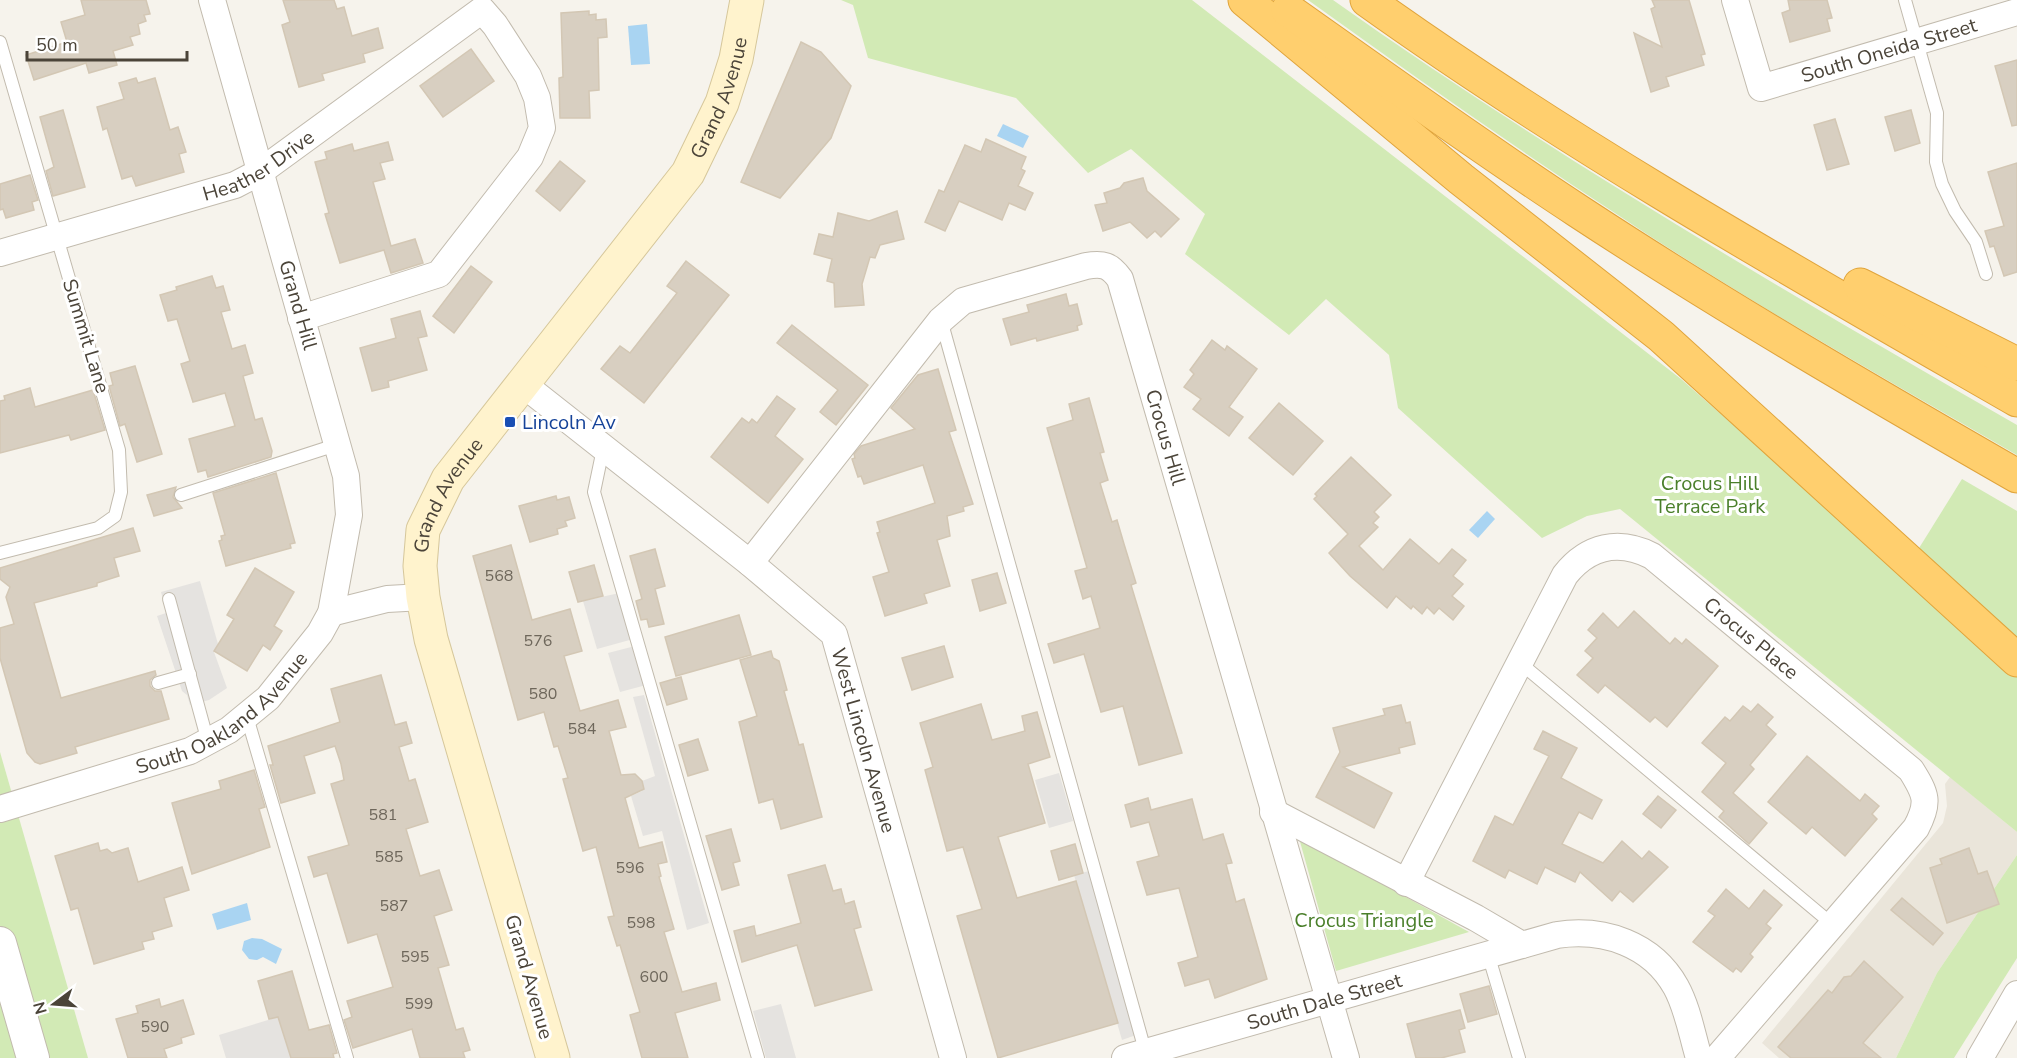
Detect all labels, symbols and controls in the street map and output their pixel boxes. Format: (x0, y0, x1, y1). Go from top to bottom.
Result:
street label: South Oneida Street (1798, 11, 1981, 89)
scale bar (27, 24, 188, 62)
text: 50 m (36, 33, 78, 57)
street label: Grand Avenue (684, 35, 753, 163)
street label: Heather Drive (199, 123, 320, 207)
street label: Grand Hill (272, 257, 324, 353)
street label: Summit Lane (56, 276, 116, 396)
street label: Crocus Hill (1139, 386, 1193, 488)
place label: Lincoln Av (522, 409, 617, 436)
marker: Lincoln Av (503, 415, 517, 429)
street label: Grand Avenue (408, 432, 489, 554)
park label: Crocus Hill Terrace Park (1655, 470, 1766, 520)
house number: 568 (485, 565, 513, 587)
street label: Crocus Place (1698, 591, 1804, 685)
house number: 576 (524, 630, 552, 652)
street label: West Lincoln Avenue (825, 645, 903, 836)
street label: South Oakland Avenue (132, 646, 314, 780)
house number: 580 (529, 683, 557, 705)
house number: 584 (568, 718, 597, 740)
house number: 581 (369, 804, 397, 826)
house number: 585 (375, 846, 403, 868)
house number: 596 (616, 857, 644, 879)
house number: 587 (380, 895, 408, 917)
park label: Crocus Triangle (1294, 907, 1434, 934)
street label: Grand Avenue (498, 912, 560, 1042)
house number: 598 (627, 912, 655, 934)
house number: 595 (401, 946, 429, 968)
house number: 600 (640, 966, 668, 988)
street label: South Dale Street (1244, 966, 1406, 1036)
north arrow (24, 974, 84, 1034)
house number: 599 (405, 993, 433, 1015)
text: N (28, 999, 53, 1017)
house number: 590 (141, 1016, 169, 1038)

